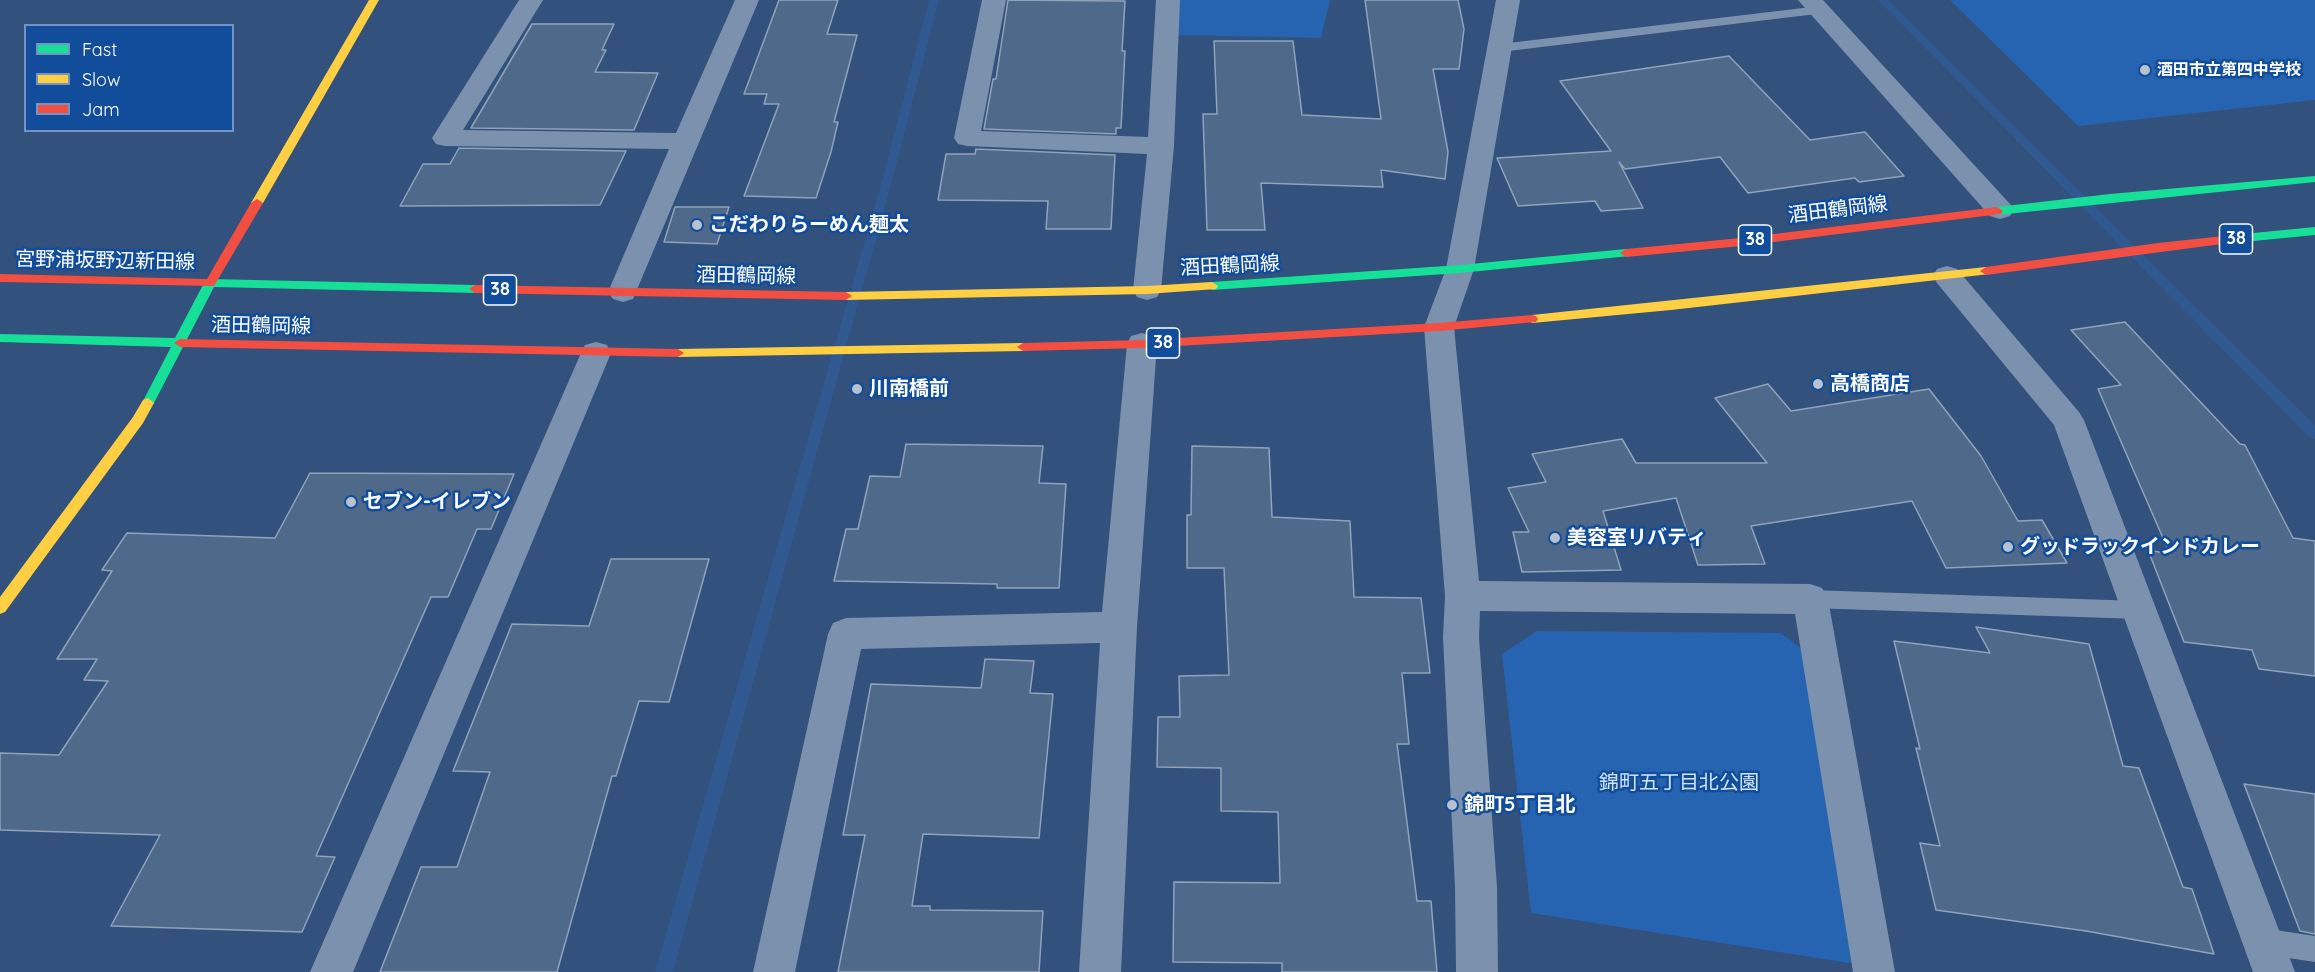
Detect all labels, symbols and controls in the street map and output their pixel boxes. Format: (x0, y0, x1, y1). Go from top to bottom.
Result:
legend (24, 24, 234, 132)
text: Fast (82, 38, 117, 61)
place label: 酒田市立第四中学校 (2157, 60, 2301, 80)
marker: 酒田市立第四中学校 (2138, 63, 2152, 77)
text: Slow (82, 68, 120, 91)
text: Jam (82, 98, 120, 121)
street label: 酒田鶴岡線 (1787, 192, 1889, 228)
place label: こだわりらーめん麺太 (709, 213, 909, 237)
marker: こだわりらーめん麺太 (690, 218, 704, 232)
road number: 38 (2220, 224, 2252, 254)
road number: 38 (1738, 225, 1772, 255)
street label: 宮野浦坂野辺新田線 (15, 247, 195, 275)
street label: 酒田鶴岡線 (1179, 251, 1281, 281)
street label: 酒田鶴岡線 (696, 263, 796, 289)
road number: 38 (484, 275, 516, 305)
street label: 酒田鶴岡線 (211, 313, 311, 339)
road number: 38 (1146, 328, 1180, 358)
place label: 高橋商店 (1830, 372, 1910, 396)
place label: 川南橋前 (869, 377, 949, 401)
marker: 高橋商店 (1811, 377, 1825, 391)
marker: 川南橋前 (850, 382, 864, 396)
place label: セブン-イレブン (363, 490, 511, 514)
marker: セブン-イレブン (344, 495, 358, 509)
place label: 美容室リバティ (1567, 526, 1707, 550)
marker: 美容室リバティ (1548, 531, 1562, 545)
place label: グッドラックインドカレー (2020, 535, 2260, 559)
marker: グッドラックインドカレー (2001, 540, 2015, 554)
park label: 錦町五丁目北公園 (1599, 771, 1759, 795)
place label: 錦町5丁目北 (1464, 793, 1576, 817)
marker: 錦町5丁目北 (1445, 798, 1459, 812)

